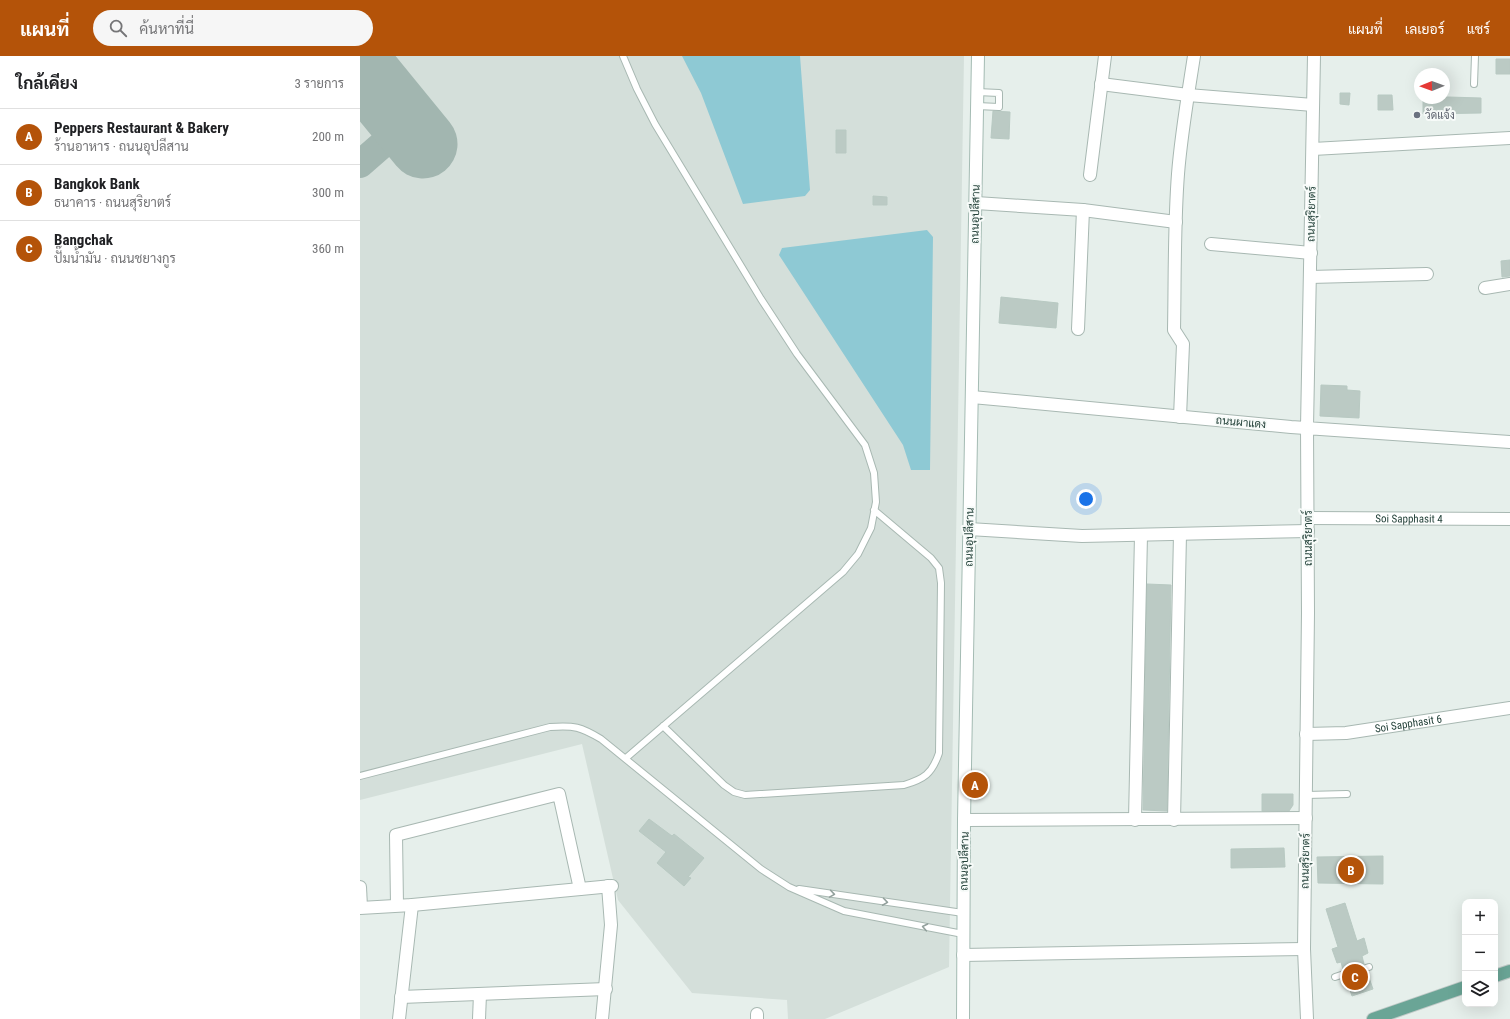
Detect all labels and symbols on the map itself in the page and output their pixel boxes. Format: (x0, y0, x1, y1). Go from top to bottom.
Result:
north arrow (1414, 68, 1450, 104)
place label: วัดแจ้ง (1425, 108, 1455, 122)
marker: วัดแจ้ง (1412, 110, 1422, 120)
street label: ถนนอุปลีสาน (966, 184, 985, 244)
street label: ถนนสุริยาตร์ (1303, 186, 1320, 242)
street label: ถนนผาแดง (1215, 414, 1267, 431)
your location (1076, 489, 1096, 509)
street label: ถนนอุปลีสาน (960, 507, 979, 567)
street label: ถนนสุริยาตร์ (1300, 510, 1317, 566)
street label: Soi Sapphasit 4 (1375, 512, 1443, 526)
street label: Soi Sapphasit 6 (1374, 712, 1443, 736)
pin: A (962, 770, 988, 800)
street label: ถนนอุปลีสาน (955, 831, 974, 891)
street label: ถนนสุริยาตร์ (1297, 833, 1314, 889)
pin: B (1338, 855, 1364, 885)
one-way arrow (829, 889, 835, 898)
one-way arrow (882, 897, 888, 906)
one-way arrow (922, 923, 928, 931)
pin: C (1342, 962, 1368, 992)

